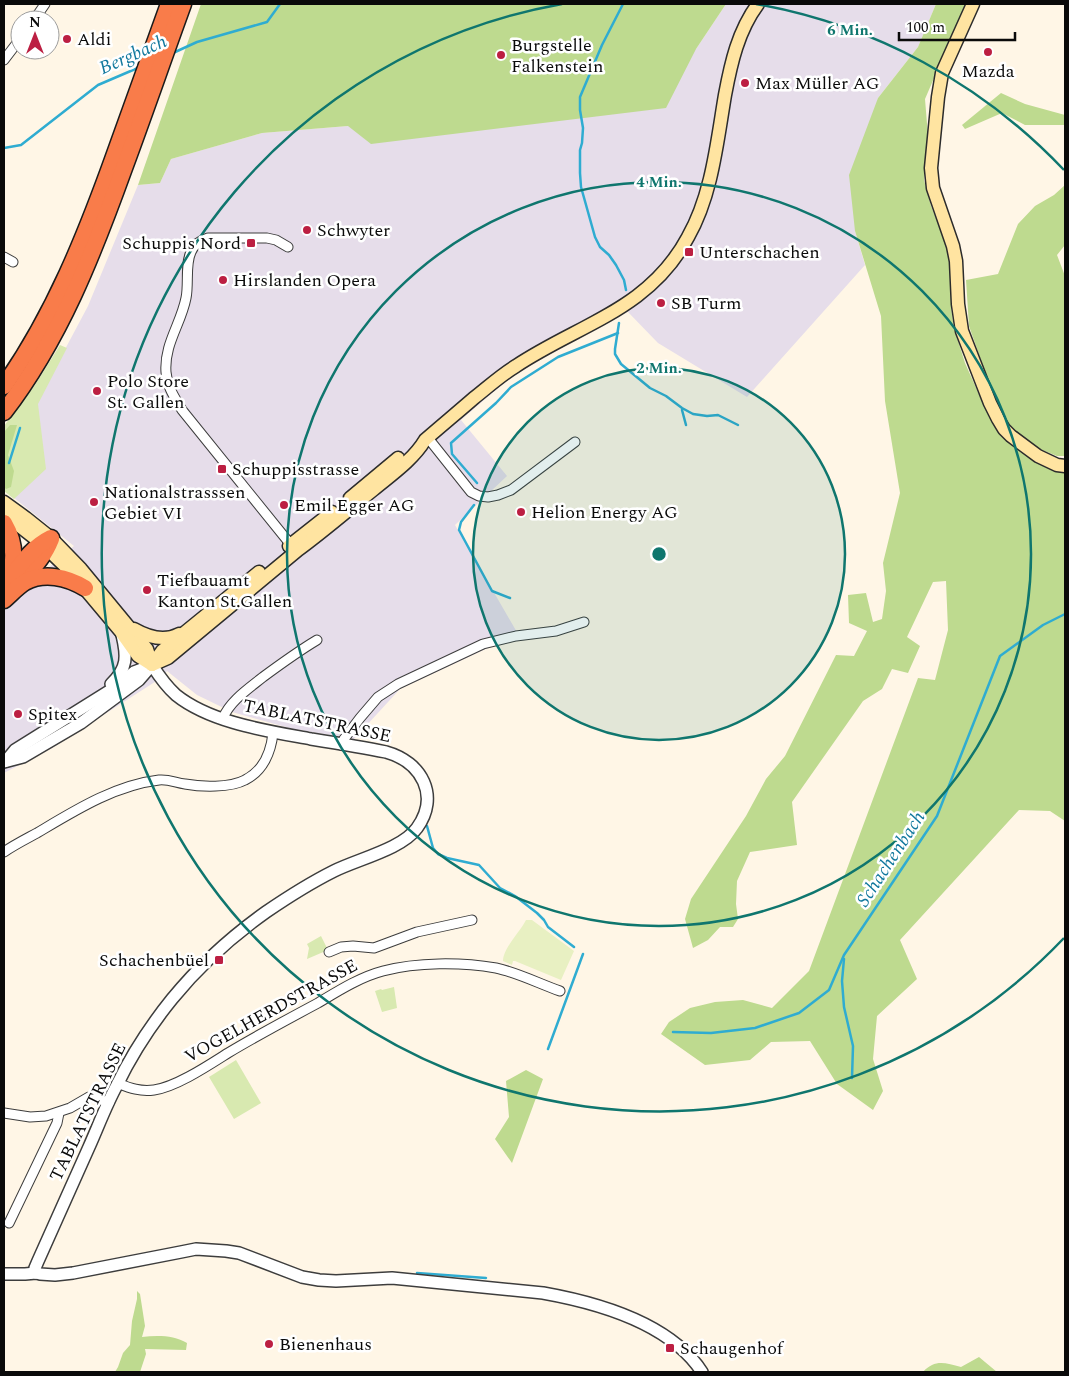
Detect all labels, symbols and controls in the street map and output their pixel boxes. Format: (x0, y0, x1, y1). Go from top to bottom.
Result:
north arrow (10, 10, 60, 60)
scale bar (899, 10, 1015, 42)
text: N (29, 12, 41, 33)
text: 100 m (906, 16, 945, 39)
text: 6 Min. (827, 19, 873, 42)
place label: Aldi (77, 26, 111, 53)
water label: Bergbach (94, 27, 172, 83)
place label: Burgstelle Falkenstein (511, 32, 603, 80)
marker: Aldi (61, 33, 73, 45)
marker: Mazda (982, 46, 994, 58)
marker: Burgstelle Falkenstein (495, 49, 507, 61)
place label: Mazda (961, 58, 1015, 85)
place label: Max Müller AG (755, 70, 880, 97)
marker: Max Müller AG (739, 77, 751, 89)
text: 4 Min. (636, 171, 682, 194)
place label: Schwyter (317, 217, 390, 244)
marker: Schwyter (301, 224, 313, 236)
place label: Schuppis Nord (122, 230, 241, 257)
marker: Schuppis Nord (245, 237, 257, 249)
place label: Unterschachen (699, 239, 820, 266)
marker: Unterschachen (683, 246, 695, 258)
place label: Hirslanden Opera (233, 267, 376, 294)
marker: Hirslanden Opera (217, 274, 229, 286)
place label: SB Turm (671, 290, 742, 317)
marker: SB Turm (655, 297, 667, 309)
text: 2 Min. (636, 357, 682, 380)
place label: Polo Store St. Gallen (107, 368, 189, 416)
marker: Polo Store St. Gallen (91, 385, 103, 397)
place label: Schuppisstrasse (232, 456, 359, 483)
marker: Schuppisstrasse (216, 463, 228, 475)
place label: Nationalstrasssen Gebiet VI (104, 479, 246, 527)
place label: Emil Egger AG (294, 492, 415, 519)
marker: Nationalstrasssen Gebiet VI (88, 496, 100, 508)
marker: Emil Egger AG (278, 499, 290, 511)
place label: Helion Energy AG (531, 499, 678, 526)
marker: Helion Energy AG (515, 506, 527, 518)
centre of rings (650, 545, 668, 563)
place label: Tiefbauamt Kanton St.Gallen (157, 567, 292, 615)
marker: Tiefbauamt Kanton St.Gallen (141, 584, 153, 596)
street label: TABLATSTRASSE (240, 692, 394, 750)
place label: Spitex (28, 701, 77, 728)
marker: Spitex (12, 708, 24, 720)
water label: Schachenbach (849, 805, 933, 913)
place label: Schachenbüel (99, 947, 209, 974)
street label: VOGELHERDSTRASSE (179, 952, 363, 1070)
marker: Schachenbüel (213, 954, 225, 966)
street label: TABLATSTRASSE (43, 1038, 133, 1186)
place label: Bienenhaus (279, 1331, 372, 1358)
place label: Schaugenhof (680, 1335, 785, 1362)
marker: Bienenhaus (263, 1338, 275, 1350)
marker: Schaugenhof (664, 1342, 676, 1354)

